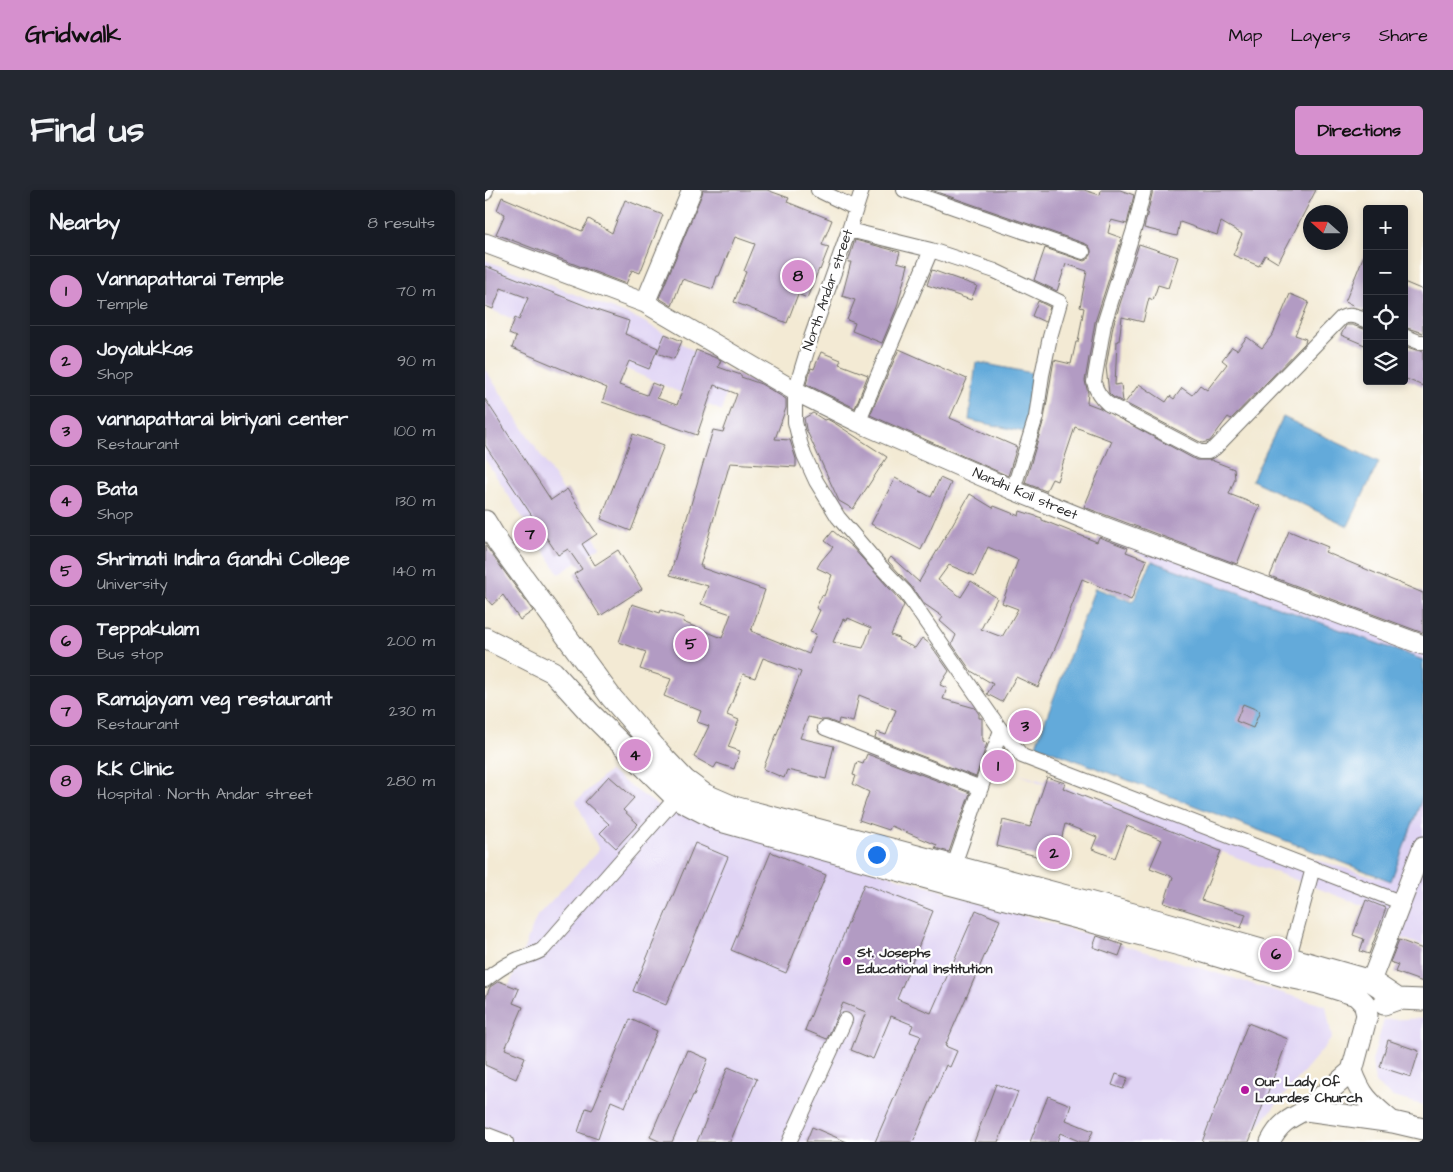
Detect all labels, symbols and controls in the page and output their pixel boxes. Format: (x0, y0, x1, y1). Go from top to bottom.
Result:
text: Gridwalk (25, 18, 121, 52)
text: Map (1228, 23, 1262, 48)
text: Layers (1290, 23, 1351, 48)
text: Share (1379, 23, 1428, 48)
text: Find us (30, 106, 144, 155)
button: Directions (1295, 106, 1423, 155)
north arrow (1303, 205, 1348, 250)
map controls (1363, 205, 1408, 385)
button: + (1363, 205, 1408, 250)
text: Nearby (50, 208, 120, 237)
text: 8 results (368, 212, 435, 234)
street label: North Andar street (798, 226, 858, 353)
button: − (1363, 250, 1408, 295)
pin: 8 (782, 257, 814, 295)
text: Vannapattarai Temple (97, 266, 284, 293)
text: 1 (65, 280, 67, 302)
text: 70 m (396, 280, 435, 302)
text: Temple (97, 293, 148, 315)
button: locate (1363, 295, 1408, 340)
text: Joyalukkas (97, 336, 193, 363)
button: layers (1363, 340, 1408, 385)
text: 2 (61, 350, 71, 372)
text: 90 m (397, 350, 435, 372)
text: Shop (97, 363, 133, 385)
text: vannapattarai biriyani center (97, 406, 348, 433)
text: 3 (62, 420, 70, 442)
text: 100 m (394, 420, 435, 442)
text: Restaurant (97, 433, 179, 455)
street label: Nandhi Koil street (969, 463, 1081, 525)
text: Bata (97, 476, 138, 503)
text: 4 (61, 490, 71, 512)
text: 130 m (396, 490, 435, 512)
text: Shop (97, 503, 133, 525)
pin: 7 (514, 515, 546, 553)
text: Shrimati Indira Gandhi College (97, 546, 350, 573)
text: 5 (60, 560, 72, 582)
text: 140 m (393, 560, 435, 582)
text: University (97, 573, 168, 595)
text: Teppakulam (97, 616, 199, 643)
pin: 5 (675, 625, 707, 663)
text: 6 (61, 630, 71, 652)
text: 200 m (387, 630, 435, 652)
text: Bus stop (97, 643, 163, 665)
text: Ramajayam veg restaurant (97, 686, 332, 713)
text: 7 (61, 700, 71, 722)
text: 230 m (389, 700, 435, 722)
pin: 3 (1009, 707, 1041, 745)
text: Restaurant (97, 713, 179, 735)
pin: 4 (619, 736, 651, 774)
pin: 1 (982, 747, 1014, 785)
text: K.K Clinic (97, 756, 174, 783)
text: 8 (61, 770, 71, 792)
text: 280 m (387, 770, 435, 792)
text: Hospital · North Andar street (97, 783, 313, 805)
pin: 2 (1038, 834, 1070, 872)
your location (864, 842, 890, 868)
pin: 6 (1260, 935, 1292, 973)
place label: St. Josephs Educational institution (856, 943, 993, 979)
marker: St. Josephs Educational institution (841, 955, 853, 967)
place label: Our Lady Of Lourdes Church (1255, 1072, 1363, 1108)
marker: Our Lady Of Lourdes Church (1239, 1084, 1251, 1096)

